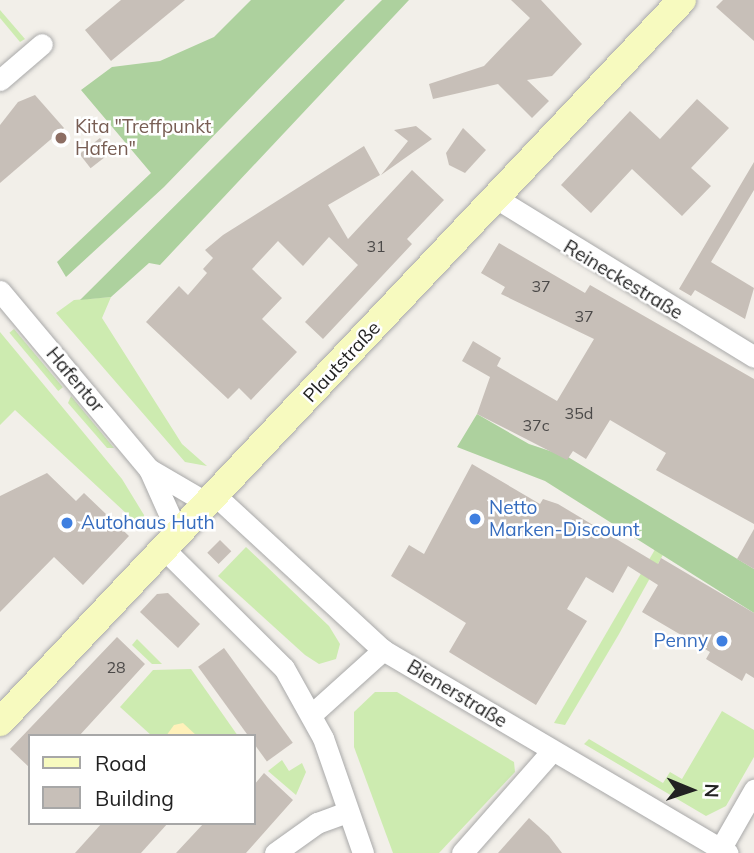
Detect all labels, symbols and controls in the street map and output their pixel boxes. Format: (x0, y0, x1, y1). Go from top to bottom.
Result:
place label: Kita "Treffpunkt Hafen" (75, 116, 211, 160)
marker: Kita "Treffpunkt Hafen" (53, 130, 69, 146)
street label: Reineckestraße (559, 235, 687, 325)
house number: 31 (366, 236, 386, 256)
house number: 37 (531, 276, 551, 296)
house number: 37 (574, 306, 594, 326)
street label: Plautstraße (299, 317, 385, 407)
street label: Hafentor (41, 343, 109, 417)
house number: 35d (565, 403, 593, 423)
house number: 37c (522, 415, 550, 435)
place label: Netto Marken-Discount (489, 497, 640, 541)
marker: Netto Marken-Discount (467, 511, 483, 527)
place label: Autohaus Huth (81, 512, 215, 534)
marker: Autohaus Huth (59, 515, 75, 531)
place label: Penny (653, 630, 708, 652)
marker: Penny (714, 633, 730, 649)
street label: Bienerstraße (403, 655, 511, 733)
house number: 28 (106, 657, 126, 677)
legend (28, 734, 256, 825)
text: Road (95, 750, 146, 776)
north arrow (656, 755, 726, 825)
text: N (700, 783, 724, 798)
text: Building (95, 785, 174, 811)

